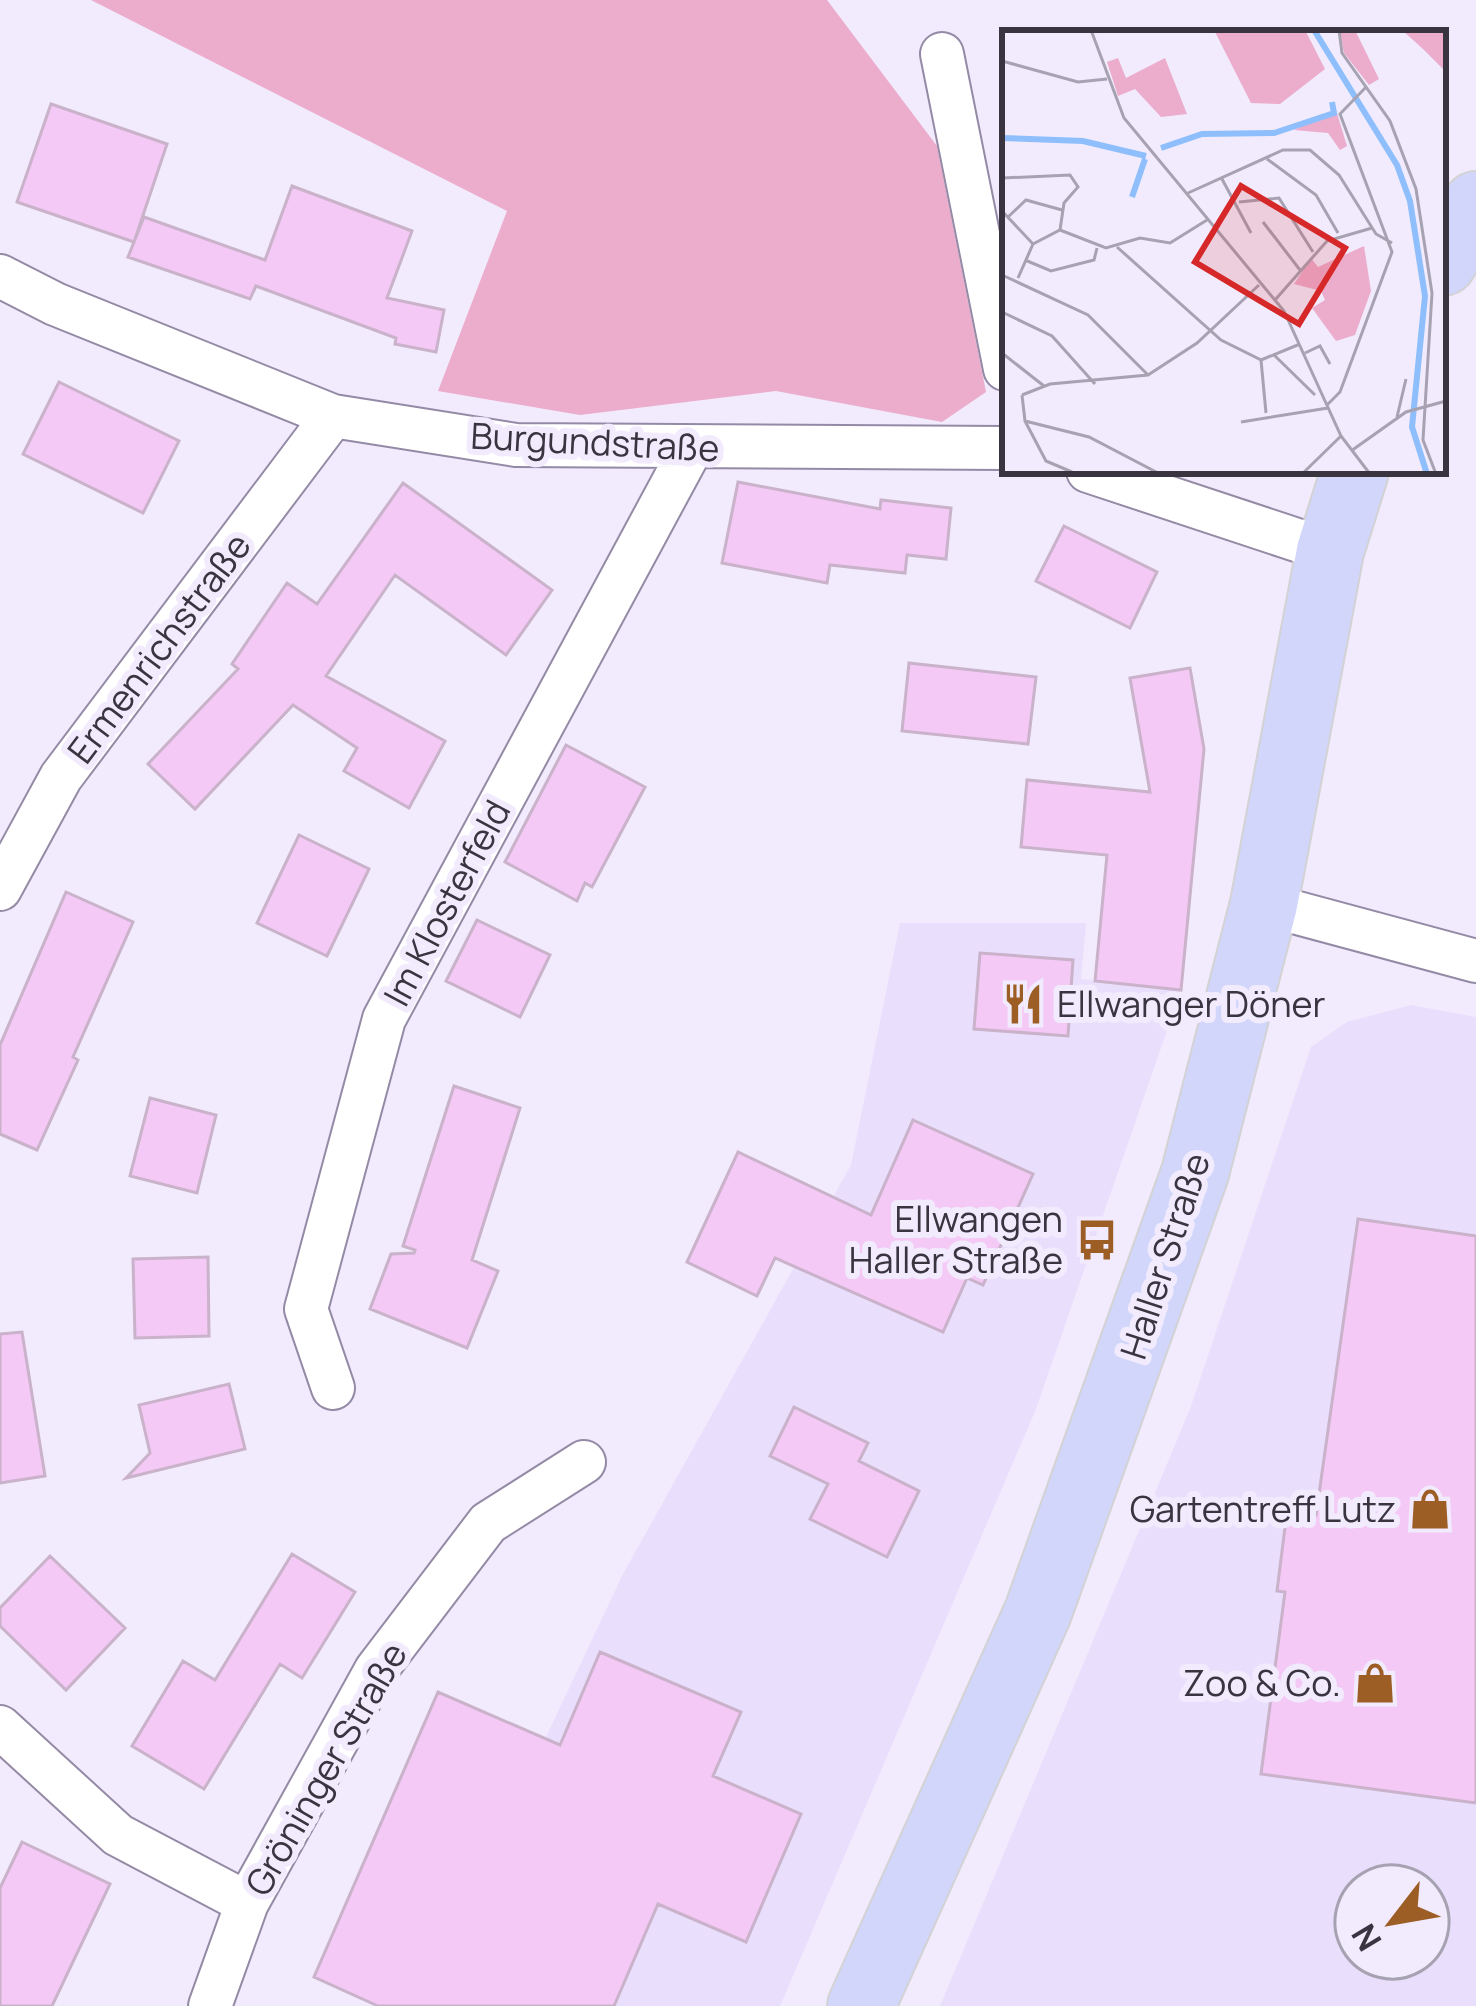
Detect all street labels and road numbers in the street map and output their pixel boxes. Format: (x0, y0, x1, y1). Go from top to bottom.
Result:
street label: Burgundstraße (469, 411, 721, 472)
street label: Ermenrichstraße (56, 522, 261, 773)
street label: Im Klosterfeld (372, 791, 521, 1014)
street label: Haller Straße (1108, 1146, 1221, 1365)
street label: Gröninger Straße (233, 1633, 418, 1904)

